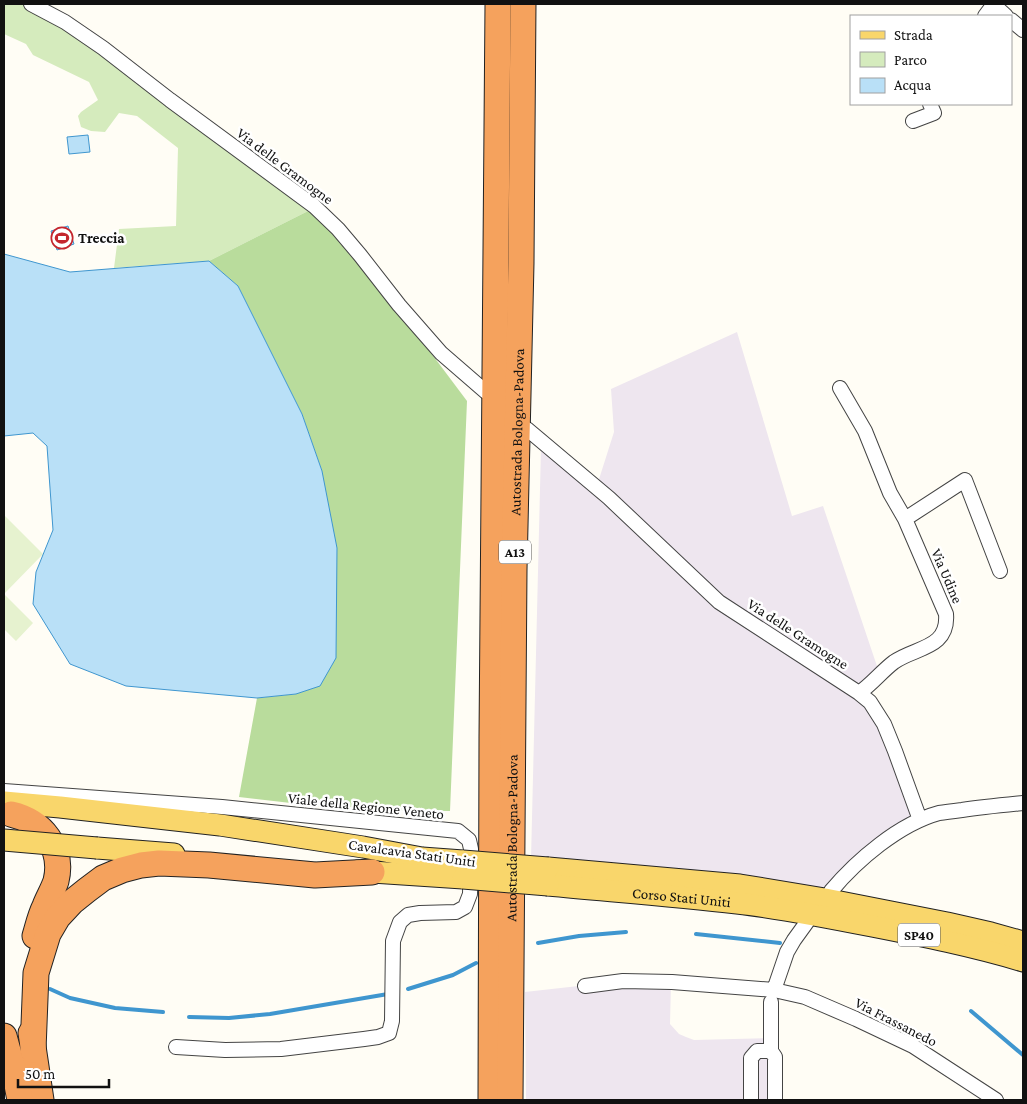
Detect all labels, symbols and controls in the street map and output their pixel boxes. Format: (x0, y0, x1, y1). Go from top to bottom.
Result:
legend (850, 15, 1012, 105)
text: Strada (894, 27, 933, 43)
text: Parco (894, 52, 927, 68)
text: Acqua (894, 77, 931, 94)
street label: Via delle Gramogne (233, 125, 337, 209)
sports icon: Treccia (50, 226, 74, 250)
place label: Treccia (78, 230, 125, 246)
street label: Autostrada Bologna-Padova (507, 348, 527, 516)
road number: A13 (499, 540, 531, 564)
street label: Via Udine (928, 546, 966, 606)
street label: Via delle Gramogne (744, 596, 852, 674)
street label: Autostrada Bologna-Padova (503, 754, 521, 922)
street label: Viale della Regione Veneto (287, 790, 445, 823)
street label: Cavalcavia Stati Uniti (347, 836, 477, 870)
street label: Corso Stati Uniti (631, 885, 732, 910)
road number: SP40 (898, 924, 940, 946)
street label: Via Frassanedo (852, 994, 940, 1050)
scale bar (18, 1056, 109, 1088)
text: 50 m (25, 1066, 55, 1082)

